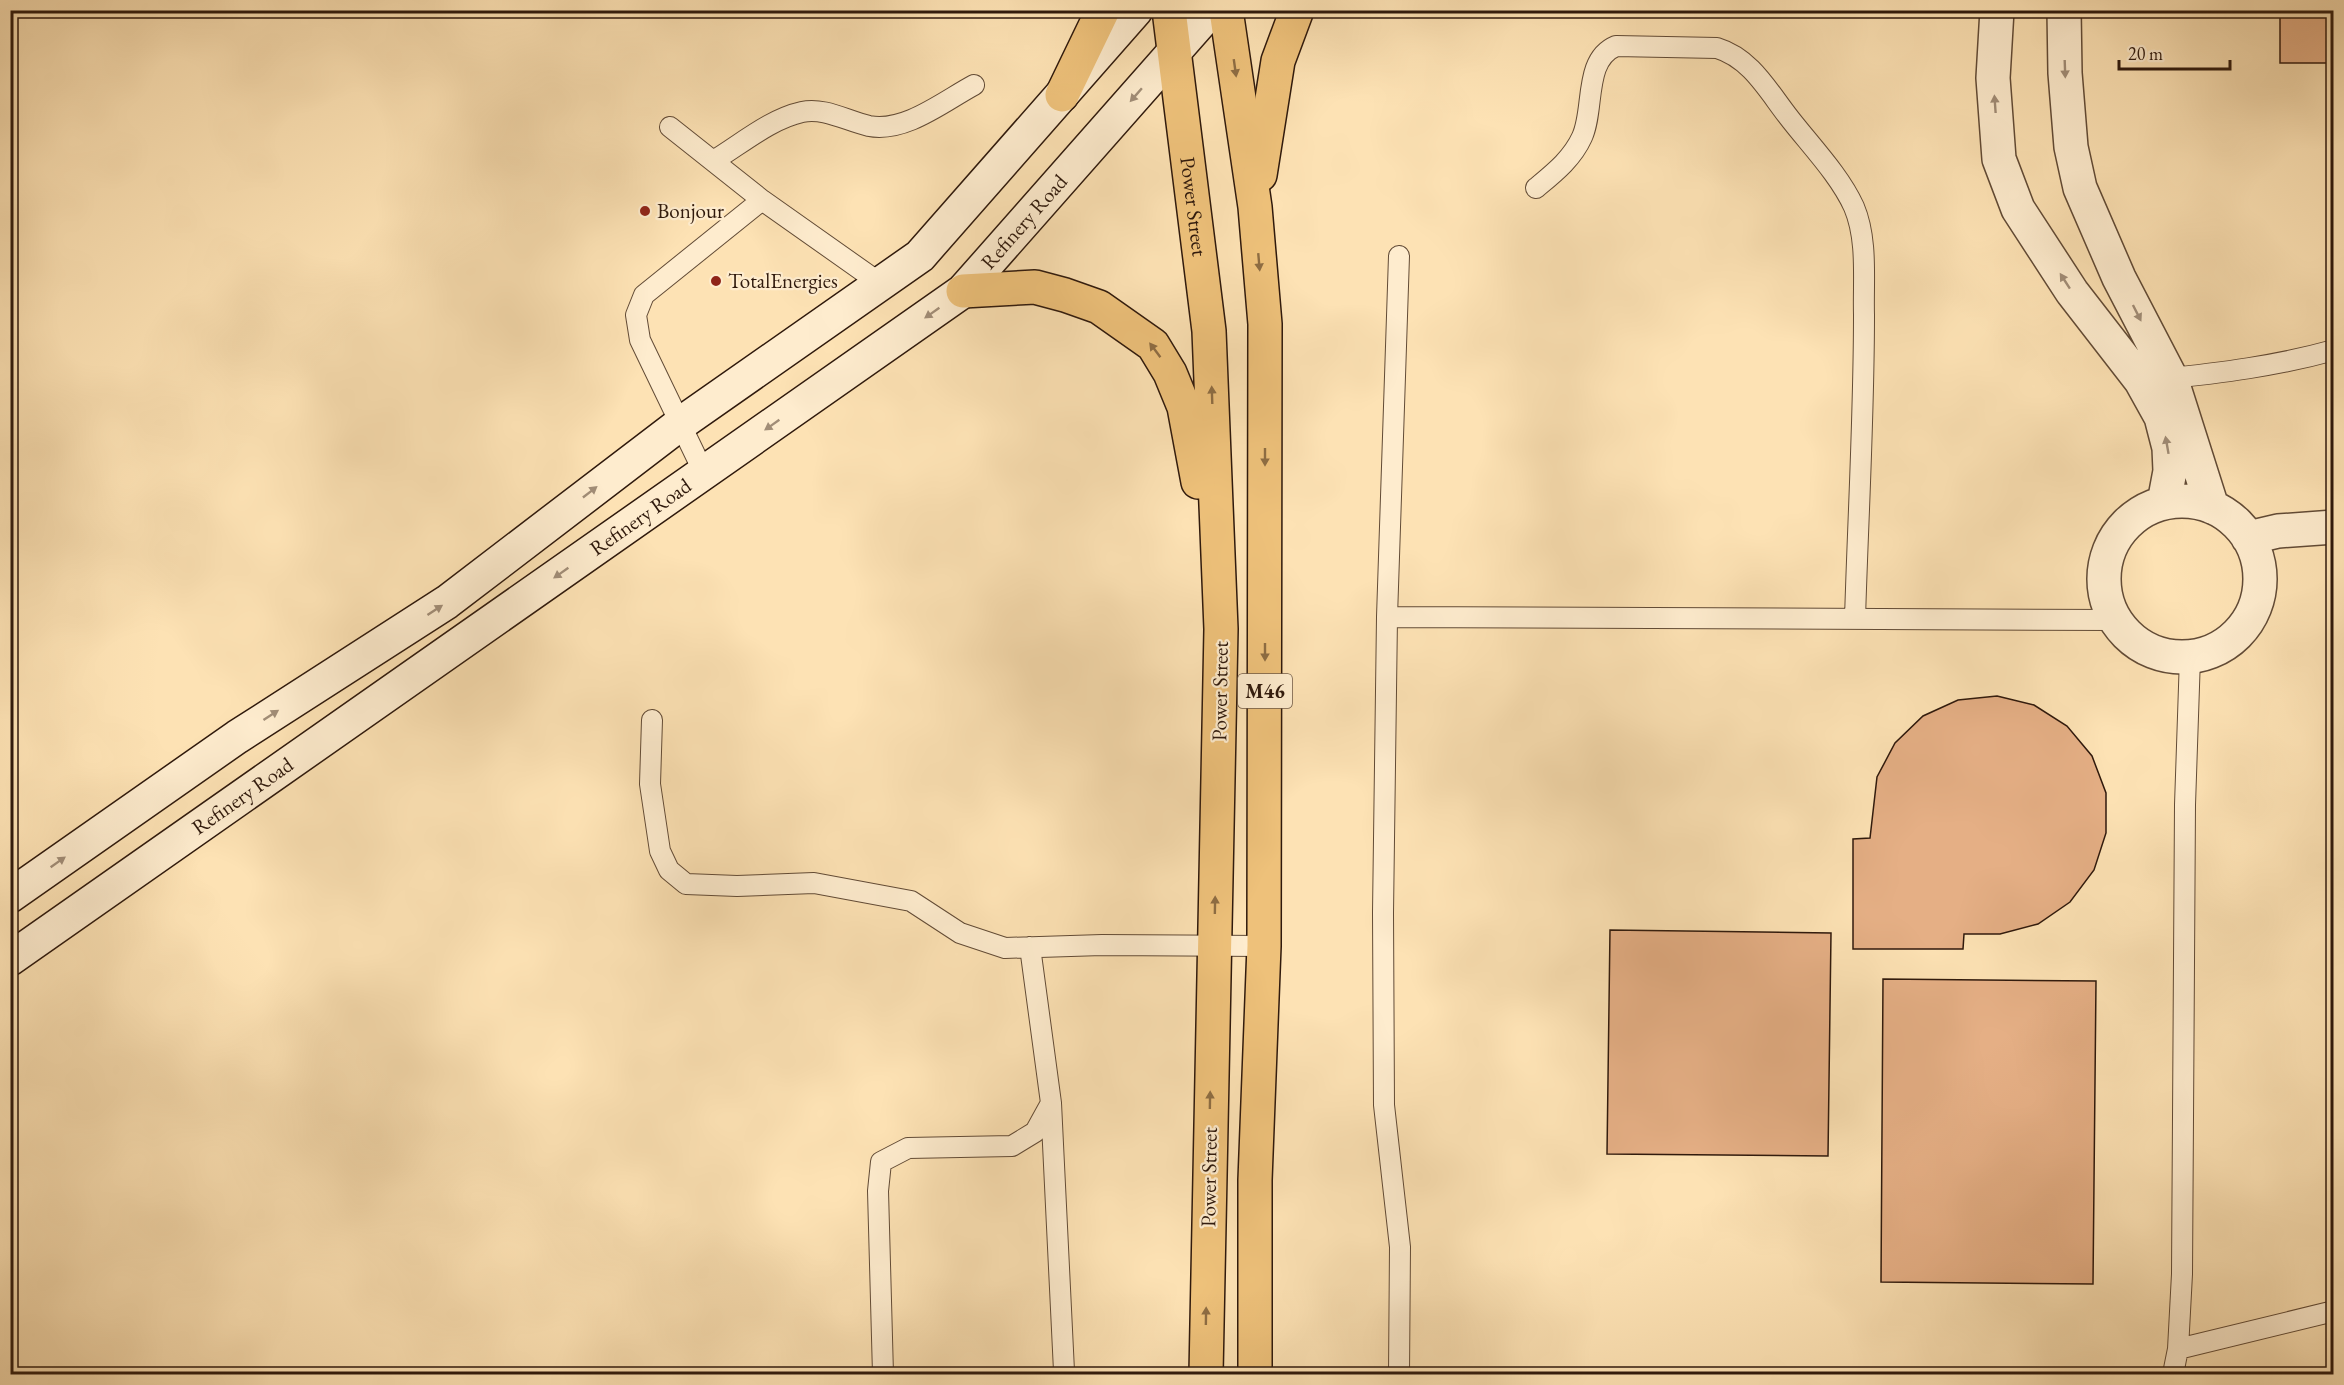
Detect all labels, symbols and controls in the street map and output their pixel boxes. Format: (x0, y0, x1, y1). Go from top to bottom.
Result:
scale bar (2119, 33, 2230, 71)
text: 20 m (2128, 42, 2163, 65)
one-way arrow (1230, 59, 1239, 78)
one-way arrow (2060, 59, 2070, 78)
one-way arrow (1130, 87, 1143, 102)
one-way arrow (1990, 94, 2000, 113)
street label: Power Street (1174, 155, 1214, 258)
street label: Refinery Road (975, 168, 1073, 275)
place label: Bonjour (657, 197, 724, 224)
marker: Bonjour (638, 204, 652, 218)
one-way arrow (1254, 252, 1264, 271)
place label: TotalEnergies (728, 267, 838, 294)
marker: TotalEnergies (709, 274, 723, 288)
one-way arrow (2059, 274, 2071, 290)
one-way arrow (2132, 305, 2142, 322)
one-way arrow (925, 307, 941, 319)
one-way arrow (1149, 343, 1161, 358)
one-way arrow (1207, 386, 1217, 405)
one-way arrow (765, 419, 781, 431)
one-way arrow (2162, 435, 2171, 454)
one-way arrow (1260, 447, 1270, 466)
street label: Refinery Road (584, 472, 697, 561)
one-way arrow (583, 487, 598, 499)
one-way arrow (554, 567, 570, 579)
one-way arrow (427, 605, 443, 616)
street label: Power Street (1205, 640, 1234, 741)
one-way arrow (1260, 642, 1270, 661)
road number: M46 (1238, 674, 1292, 708)
one-way arrow (262, 710, 279, 721)
street label: Refinery Road (186, 751, 299, 840)
one-way arrow (50, 856, 66, 868)
one-way arrow (1210, 896, 1220, 915)
one-way arrow (1205, 1091, 1215, 1110)
street label: Power Street (1194, 1126, 1223, 1227)
one-way arrow (1202, 1307, 1211, 1326)

